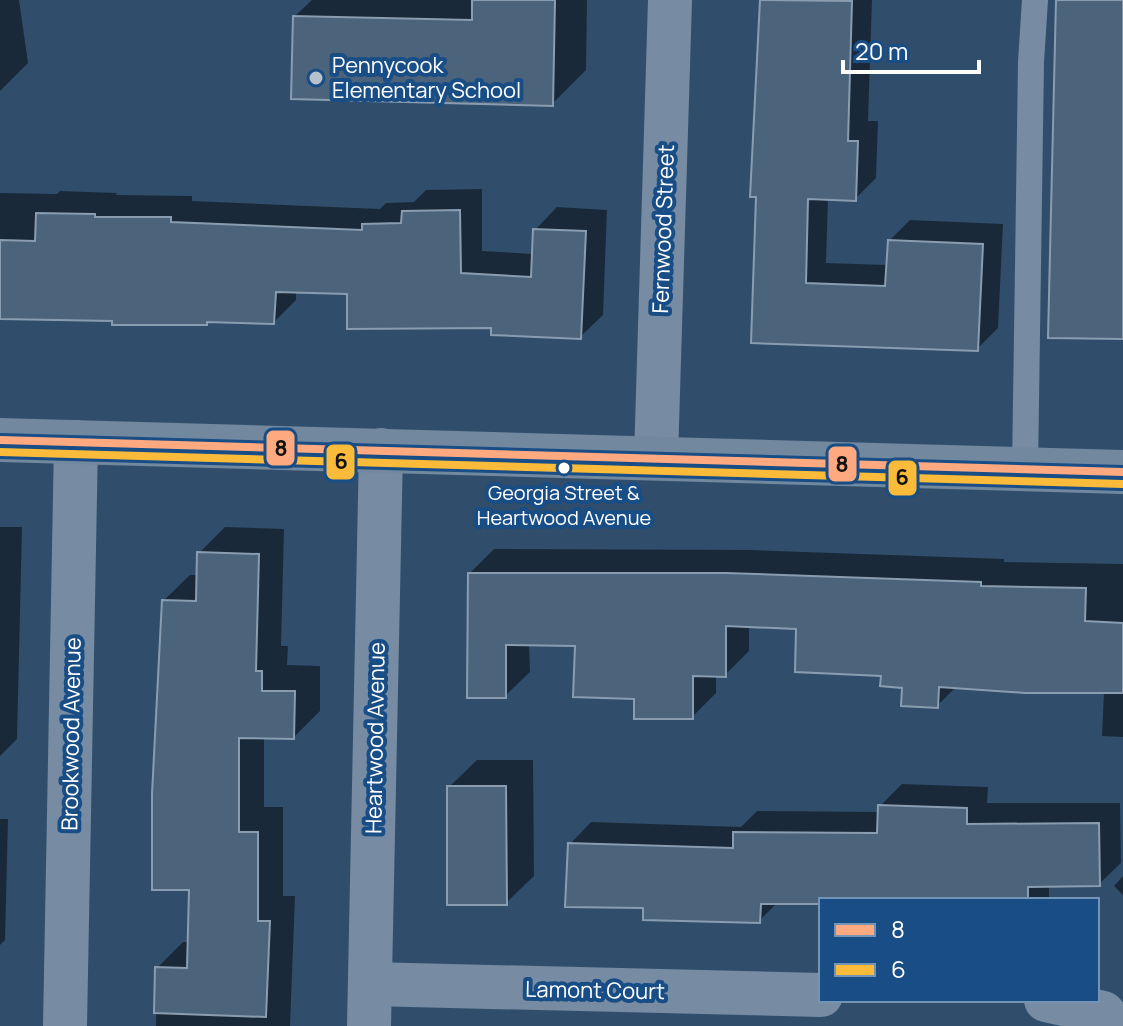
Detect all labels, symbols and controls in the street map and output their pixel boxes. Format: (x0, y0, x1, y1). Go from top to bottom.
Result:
scale bar (843, 24, 979, 74)
text: 20 m (855, 34, 908, 67)
place label: Pennycook Elementary School (332, 50, 521, 105)
marker: Pennycook Elementary School (307, 69, 325, 87)
street label: Fernwood Street (645, 144, 681, 314)
line badge: 8 (265, 429, 296, 467)
text: 8 (274, 433, 288, 463)
line badge: 6 (325, 443, 356, 481)
line badge: 8 (827, 445, 858, 483)
text: 6 (334, 446, 348, 476)
text: 8 (835, 449, 849, 479)
line badge: 6 (887, 459, 918, 497)
marker: Georgia Street & Heartwood Avenue (556, 460, 572, 476)
text: 6 (895, 462, 909, 492)
place label: Georgia Street & Heartwood Avenue (477, 479, 651, 531)
street label: Brookwood Avenue (54, 637, 88, 831)
street label: Heartwood Avenue (358, 642, 392, 834)
legend (819, 898, 1099, 1002)
text: 8 (891, 912, 905, 945)
text: 6 (891, 952, 906, 985)
street label: Lamont Court (525, 974, 665, 1006)

